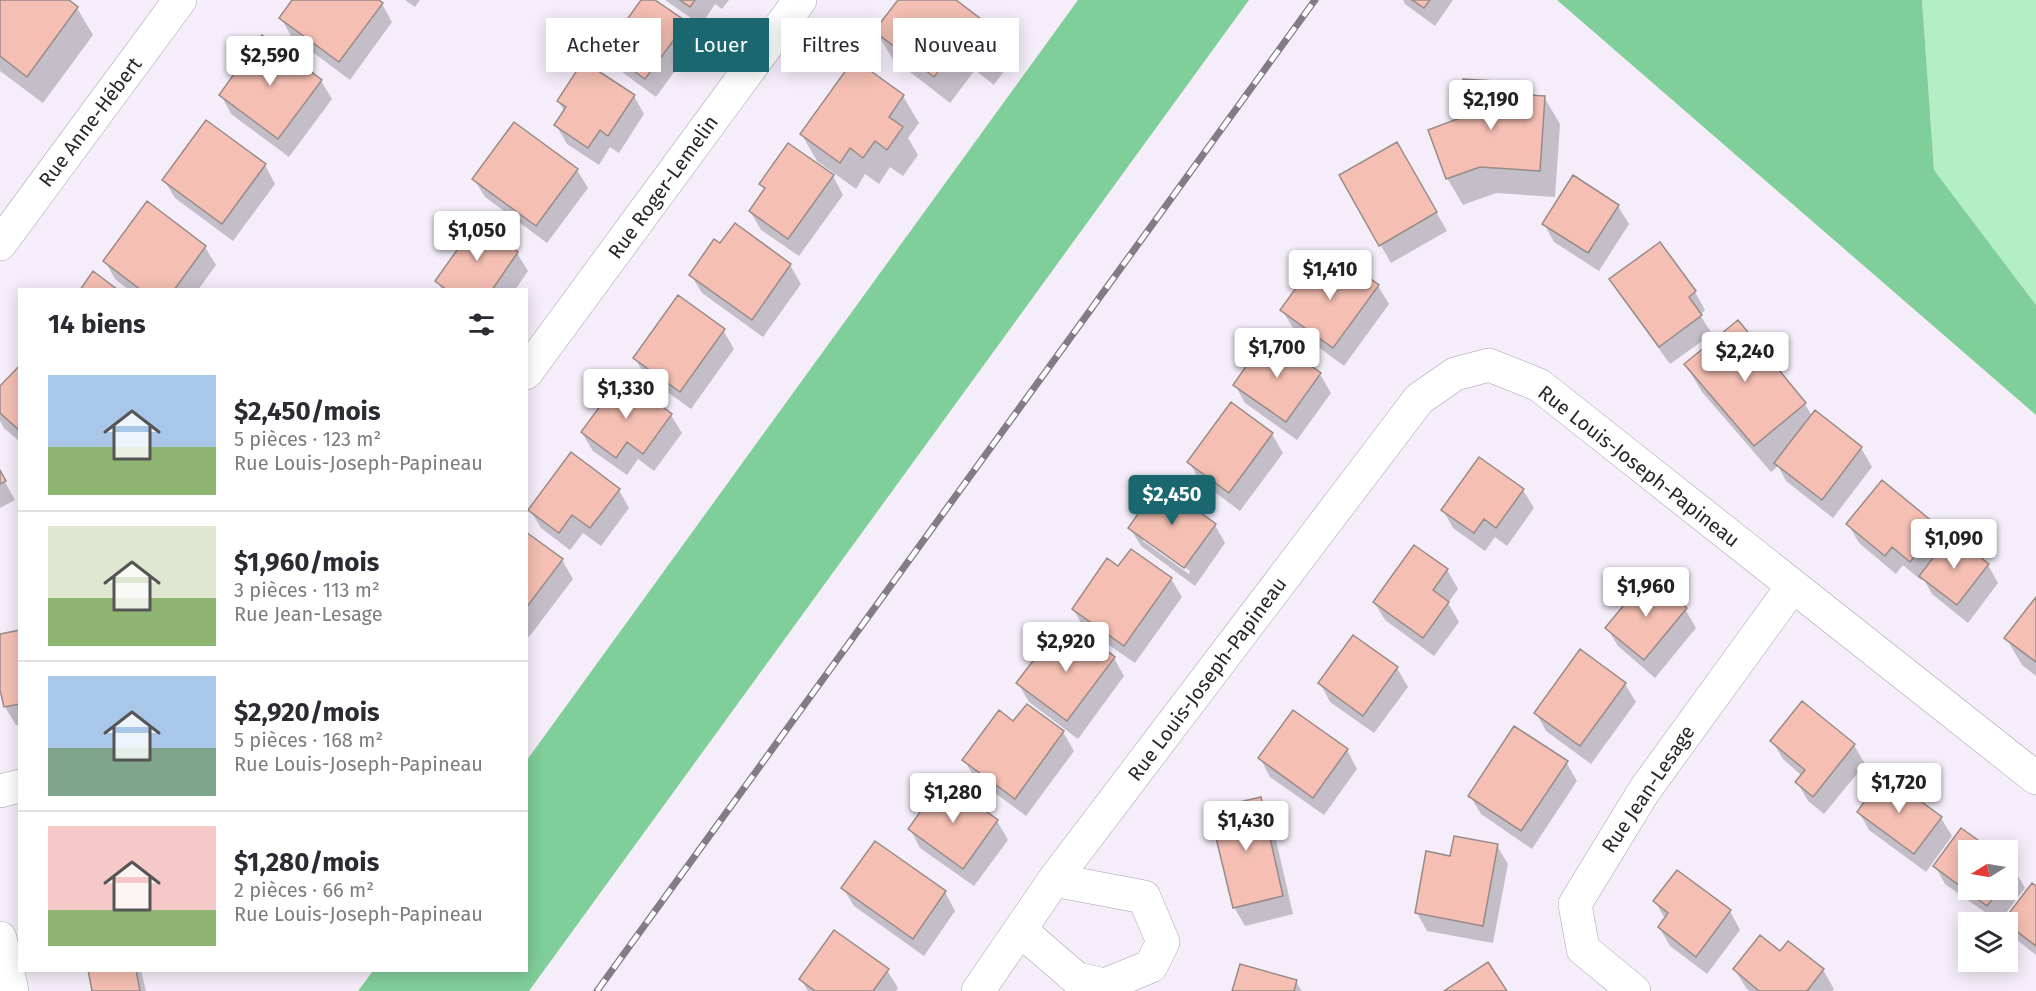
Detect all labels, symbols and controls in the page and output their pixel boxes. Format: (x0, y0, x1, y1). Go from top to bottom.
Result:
chip: Acheter (546, 18, 661, 72)
chip: Louer (673, 18, 769, 72)
chip: Filtres (781, 18, 881, 72)
chip: Nouveau (893, 18, 1019, 72)
pin: $2,590 (221, 36, 319, 87)
text: $2,590 (240, 43, 300, 67)
street label: Rue Anne-Hébert (33, 52, 147, 192)
pin: $2,190 (1442, 80, 1540, 131)
text: $2,190 (1463, 87, 1519, 111)
street label: Rue Roger-Lemelin (603, 111, 723, 263)
pin: $1,050 (428, 211, 526, 262)
text: $1,050 (448, 218, 506, 242)
pin: $1,410 (1281, 250, 1379, 301)
text: $1,410 (1303, 257, 1357, 281)
icon: filters (465, 308, 498, 341)
text: 14 biens (48, 309, 146, 340)
pin: $1,700 (1228, 328, 1326, 379)
pin: $2,240 (1696, 332, 1794, 383)
text: $1,700 (1249, 335, 1305, 359)
text: $2,240 (1716, 339, 1774, 363)
pin: $1,330 (577, 369, 675, 420)
text: $1,330 (597, 376, 655, 400)
street label: Rue Louis-Joseph-Papineau (1534, 380, 1744, 552)
text: $2,450/mois (234, 396, 380, 427)
icon: home (96, 399, 168, 471)
text: 5 pièces · 123 m² (234, 427, 381, 451)
text: Rue Louis-Joseph-Papineau (234, 451, 483, 475)
pin: $2,450 (1123, 475, 1221, 526)
text: $2,450 (1143, 482, 1202, 506)
pin: $1,090 (1905, 519, 2003, 570)
text: $1,090 (1925, 526, 1983, 550)
text: $1,960/mois (234, 547, 379, 578)
icon: home (96, 550, 168, 622)
pin: $1,960 (1597, 567, 1695, 618)
street label: Rue Louis-Joseph-Papineau (1123, 572, 1291, 786)
text: $1,960 (1617, 574, 1675, 598)
text: 3 pièces · 113 m² (234, 578, 380, 602)
text: Rue Jean-Lesage (234, 602, 383, 626)
pin: $2,920 (1017, 622, 1115, 673)
text: $2,920 (1037, 629, 1095, 653)
text: $2,920/mois (234, 697, 380, 728)
icon: home (96, 700, 168, 772)
street label: Rue Jean-Lesage (1597, 721, 1699, 857)
text: 5 pièces · 168 m² (234, 728, 383, 752)
text: Rue Louis-Joseph-Papineau (234, 752, 483, 776)
pin: $1,720 (1850, 763, 1948, 814)
text: $1,720 (1871, 770, 1927, 794)
pin: $1,280 (904, 773, 1002, 824)
text: $1,280 (924, 780, 982, 804)
pin: $1,430 (1197, 801, 1295, 852)
text: $1,430 (1218, 808, 1274, 832)
north arrow (1958, 840, 2018, 900)
map controls (1958, 840, 2018, 972)
text: $1,280/mois (234, 847, 379, 878)
icon: home (96, 850, 168, 922)
text: 2 pièces · 66 m² (234, 878, 374, 902)
text: Rue Louis-Joseph-Papineau (234, 902, 483, 926)
button: layers (1958, 912, 2018, 972)

